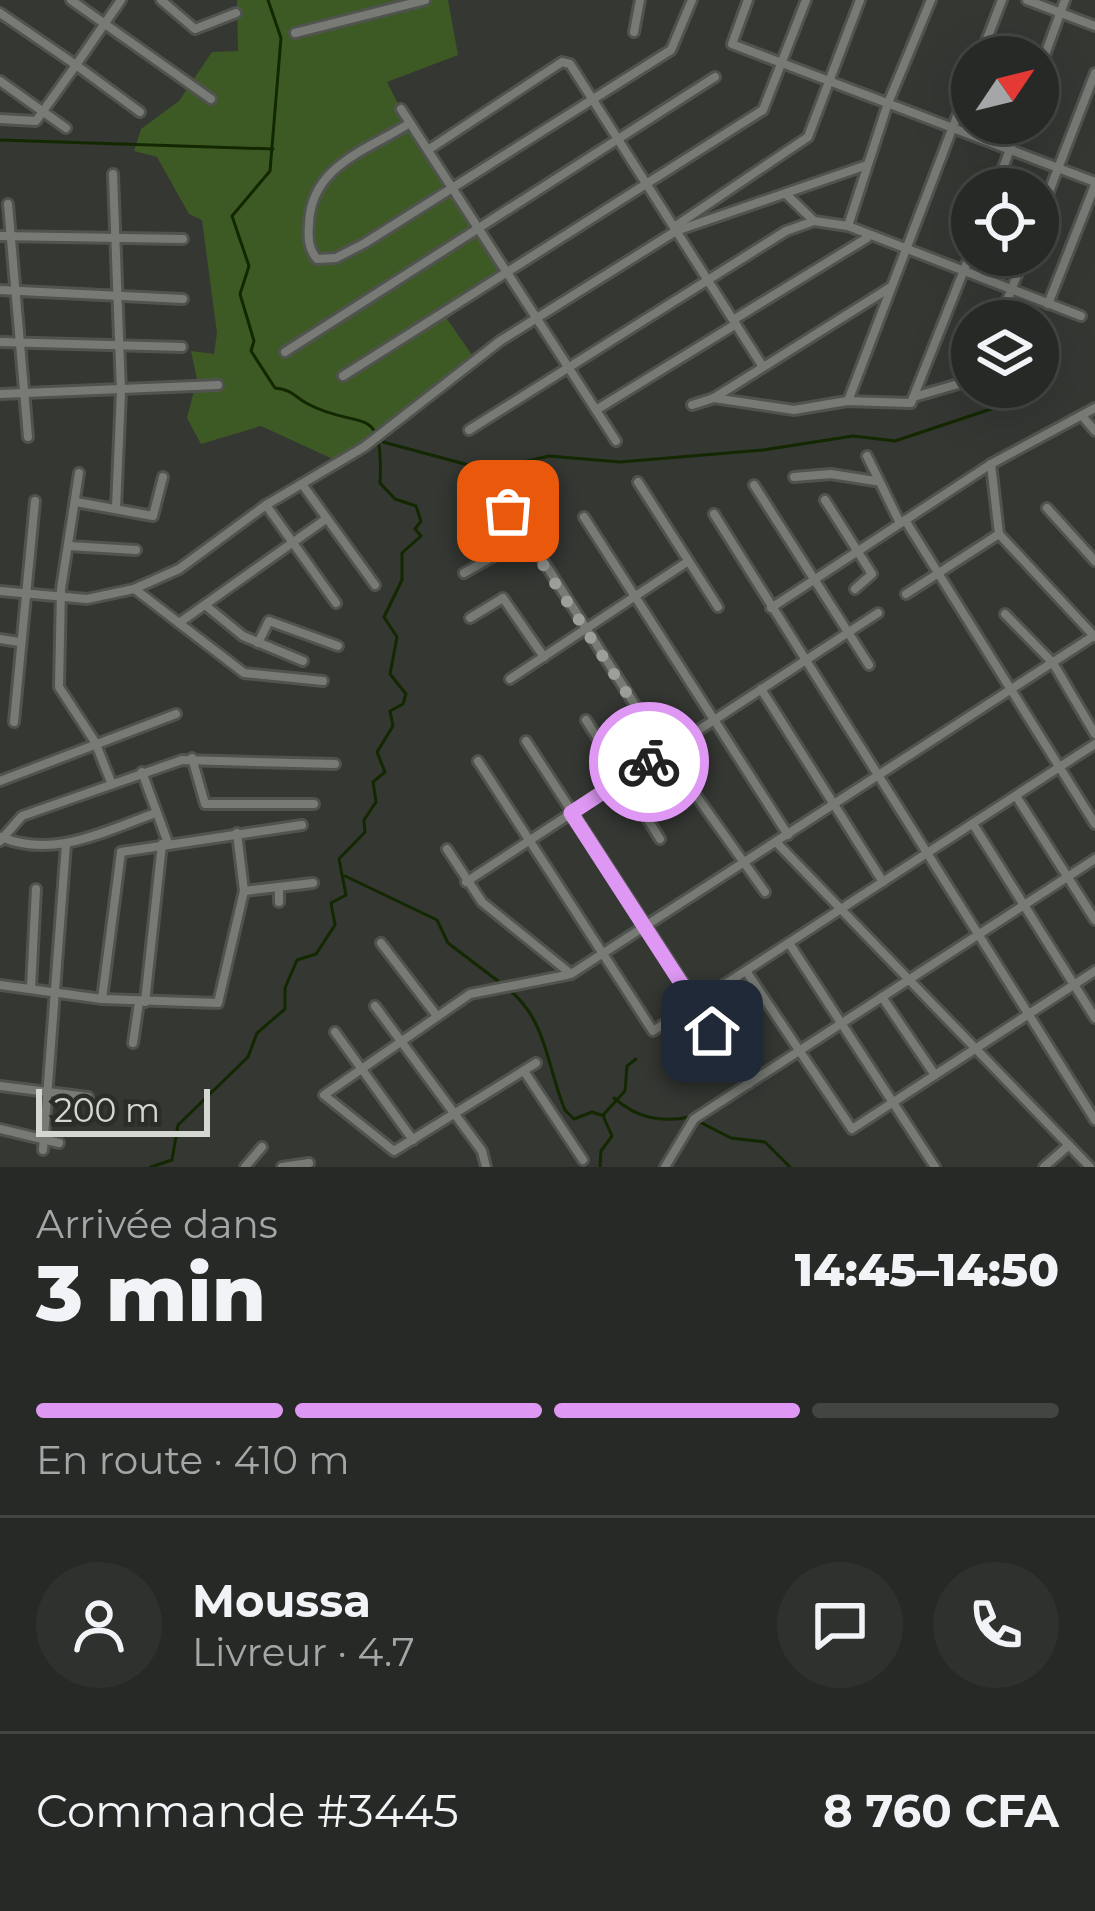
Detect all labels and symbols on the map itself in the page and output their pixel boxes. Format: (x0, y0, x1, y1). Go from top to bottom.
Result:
north arrow (951, 36, 1059, 144)
pin (457, 460, 559, 562)
courier (589, 702, 709, 822)
pin (661, 980, 763, 1082)
scale bar (36, 1083, 210, 1136)

